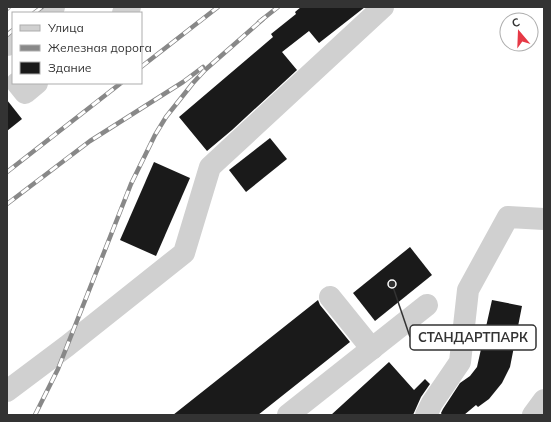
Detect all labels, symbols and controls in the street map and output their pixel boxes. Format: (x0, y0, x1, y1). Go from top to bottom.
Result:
legend (12, 12, 142, 84)
north arrow (499, 12, 539, 52)
text: С (510, 15, 522, 30)
text: Улица (47, 20, 84, 35)
text: Железная дорога (48, 40, 152, 55)
text: Здание (48, 60, 92, 75)
callout: СТАНДАРТПАРК (410, 325, 536, 350)
text: СТАНДАРТПАРК (418, 329, 528, 345)

